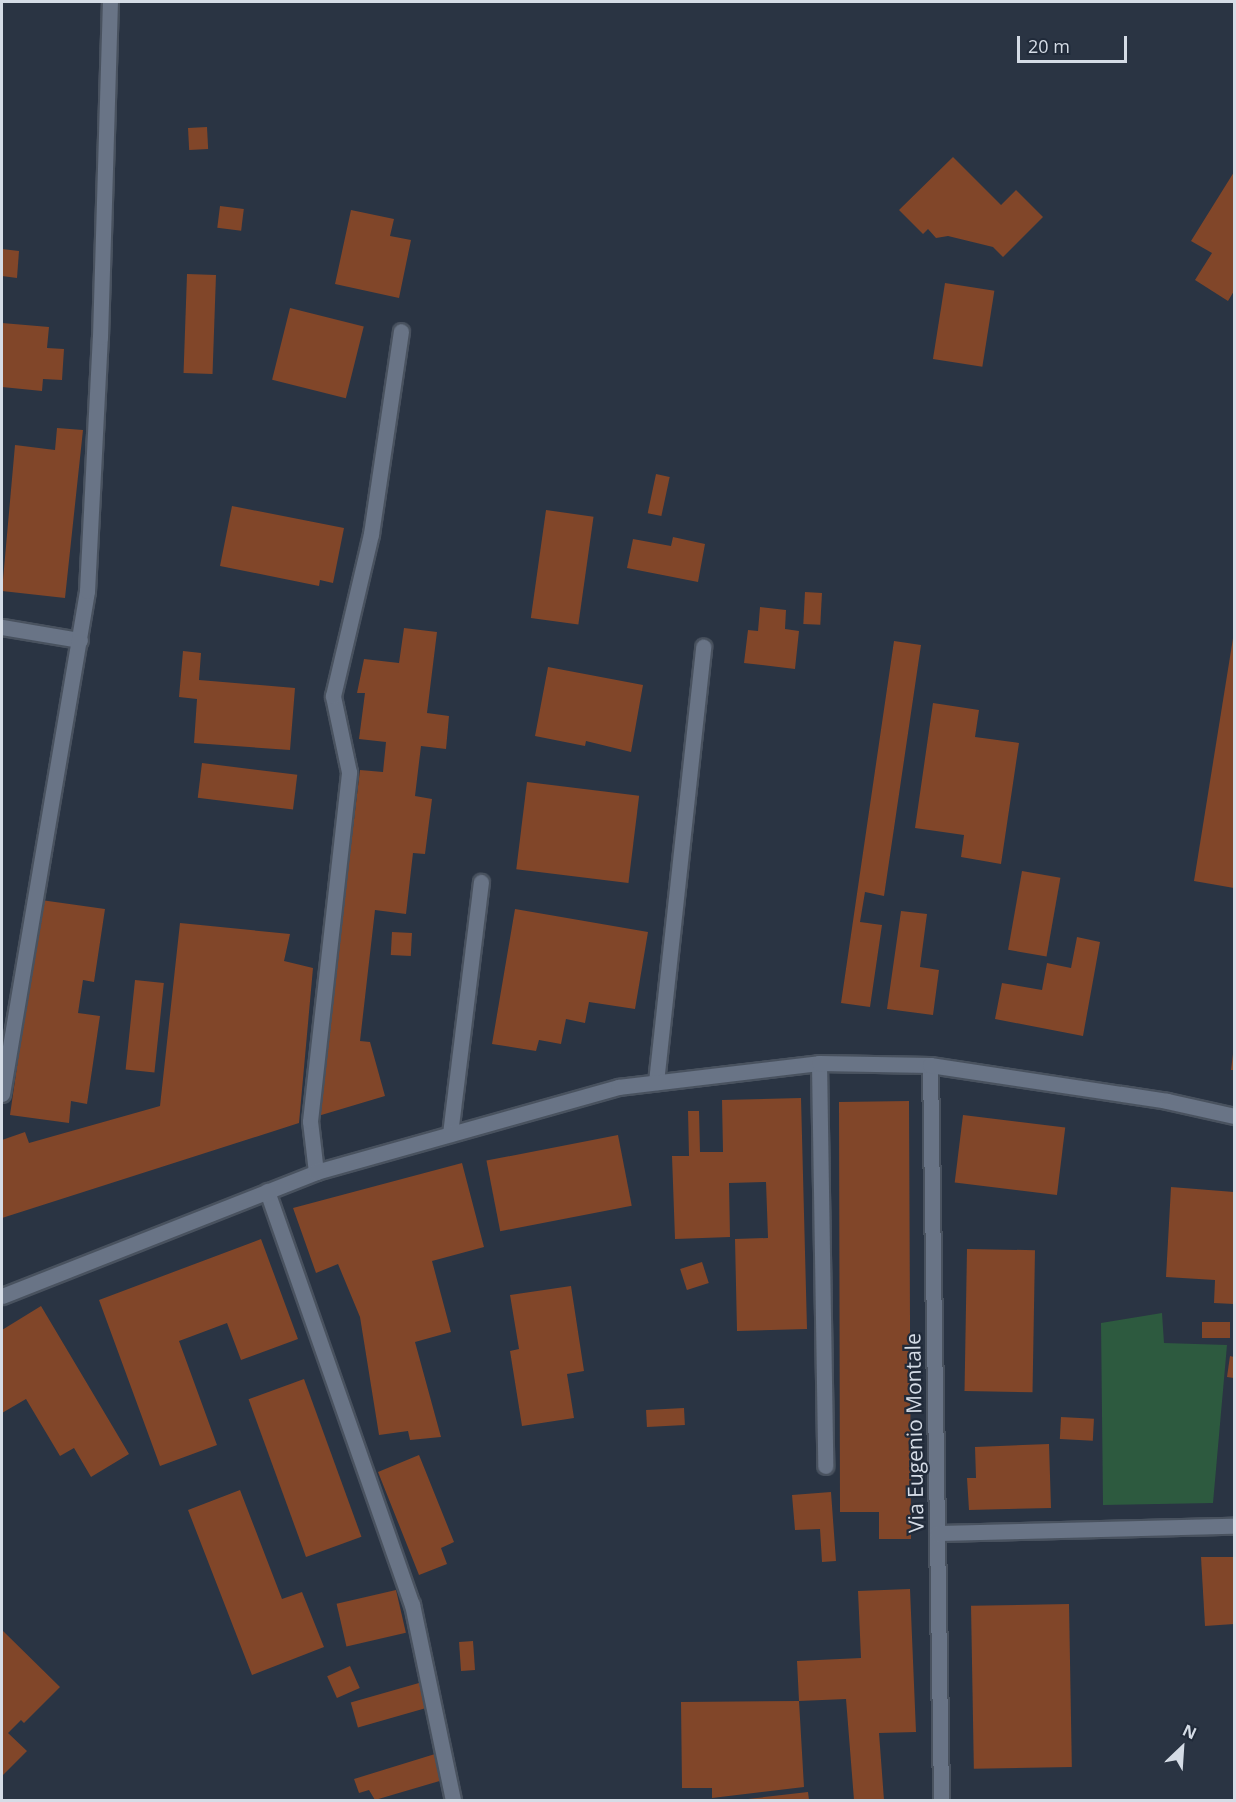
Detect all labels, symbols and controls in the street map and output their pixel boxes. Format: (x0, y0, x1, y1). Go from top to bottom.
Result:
scale bar (1020, 24, 1130, 62)
text: 20 m (1028, 34, 1070, 58)
street label: Via Eugenio Montale (900, 1333, 928, 1533)
north arrow (1152, 1718, 1212, 1778)
text: N (1179, 1719, 1200, 1744)

